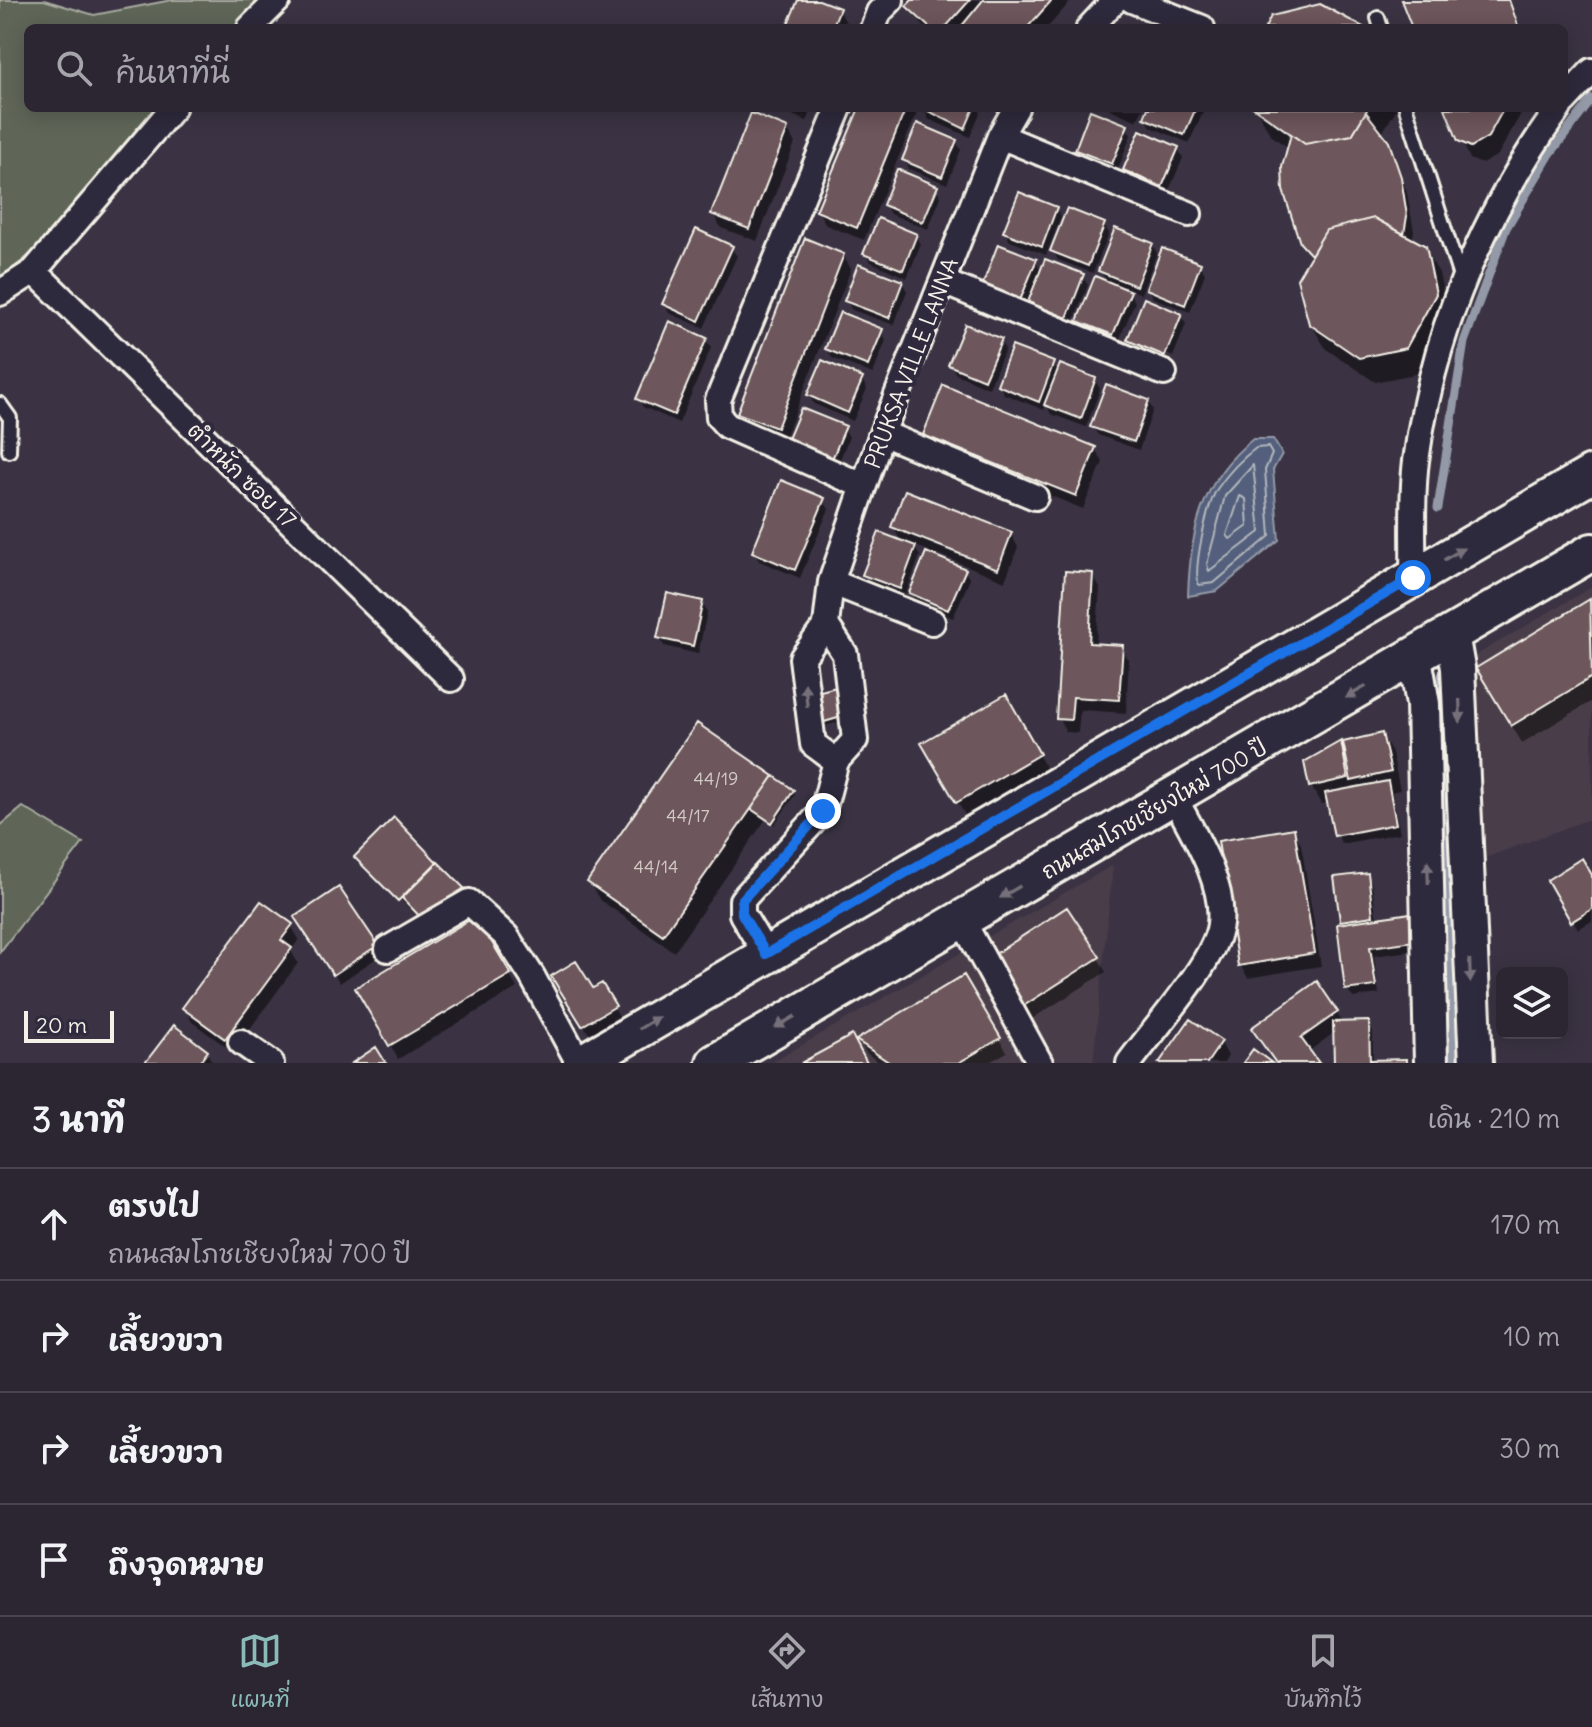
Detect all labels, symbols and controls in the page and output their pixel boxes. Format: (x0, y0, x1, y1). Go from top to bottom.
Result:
search box (24, 24, 1568, 112)
icon: search (52, 46, 96, 90)
text: ค้นหาที่นี่ (116, 53, 230, 91)
street label: PRUKSA VILLE LANNA (858, 254, 964, 472)
street label: ตำหนัก ซอย 17 (182, 416, 302, 534)
one-way arrow (1443, 547, 1465, 561)
route start (1395, 560, 1431, 596)
one-way arrow (799, 682, 812, 707)
one-way arrow (1345, 685, 1367, 699)
one-way arrow (1453, 699, 1466, 724)
street label: ถนนสมโภชเชียงใหม่ 700 ปี (1036, 733, 1272, 885)
house number: 44/19 (694, 767, 738, 790)
route end (805, 793, 841, 829)
house number: 44/17 (666, 804, 710, 827)
house number: 44/14 (634, 855, 678, 878)
one-way arrow (1421, 860, 1434, 885)
one-way arrow (999, 885, 1021, 899)
one-way arrow (1463, 959, 1476, 984)
map controls (1496, 967, 1568, 1039)
button: layers (1496, 967, 1568, 1039)
scale bar (24, 1007, 114, 1043)
text: 20 m (36, 1011, 87, 1039)
one-way arrow (774, 1015, 796, 1029)
one-way arrow (638, 1016, 660, 1030)
text: 3 นาที (32, 1098, 125, 1141)
text: เดิน · 210 m (1428, 1102, 1560, 1135)
text: ตรงไป (108, 1187, 200, 1225)
icon: ahead (32, 1202, 76, 1246)
text: 170 m (1491, 1208, 1560, 1241)
text: ถนนสมโภชเชียงใหม่ 700 ปี (108, 1237, 411, 1270)
icon: right (32, 1314, 76, 1358)
text: 10 m (1504, 1320, 1560, 1353)
text: เลี้ยวขวา (108, 1321, 223, 1359)
icon: right (32, 1426, 76, 1470)
text: 30 m (1499, 1432, 1560, 1465)
text: เลี้ยวขวา (108, 1433, 223, 1471)
icon: arrive (32, 1538, 76, 1582)
text: ถึงจุดหมาย (108, 1545, 265, 1583)
tab: แผนที่ (230, 1629, 290, 1715)
tab: เส้นทาง (751, 1629, 823, 1715)
tab: บันทึกไว้ (1284, 1629, 1362, 1715)

